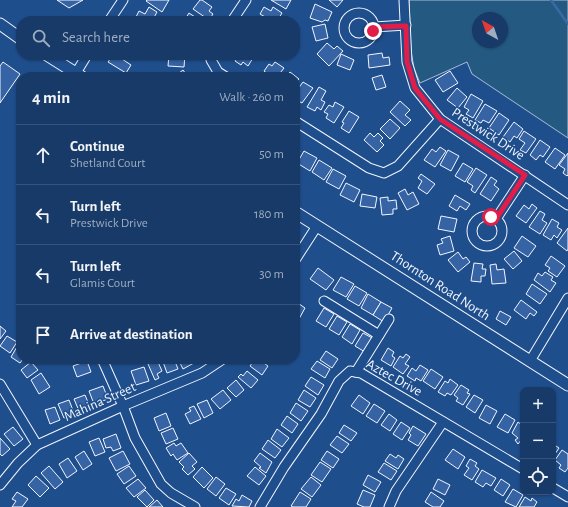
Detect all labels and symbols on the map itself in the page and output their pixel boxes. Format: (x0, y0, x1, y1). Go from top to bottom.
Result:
north arrow (472, 12, 508, 48)
route end (364, 22, 382, 40)
street label: Prestwick Drive (449, 105, 527, 163)
route start (482, 208, 500, 226)
street label: Thornton Road North (388, 249, 492, 323)
street label: Aztec Drive (364, 357, 424, 399)
street label: Mahina Street (62, 380, 139, 424)

